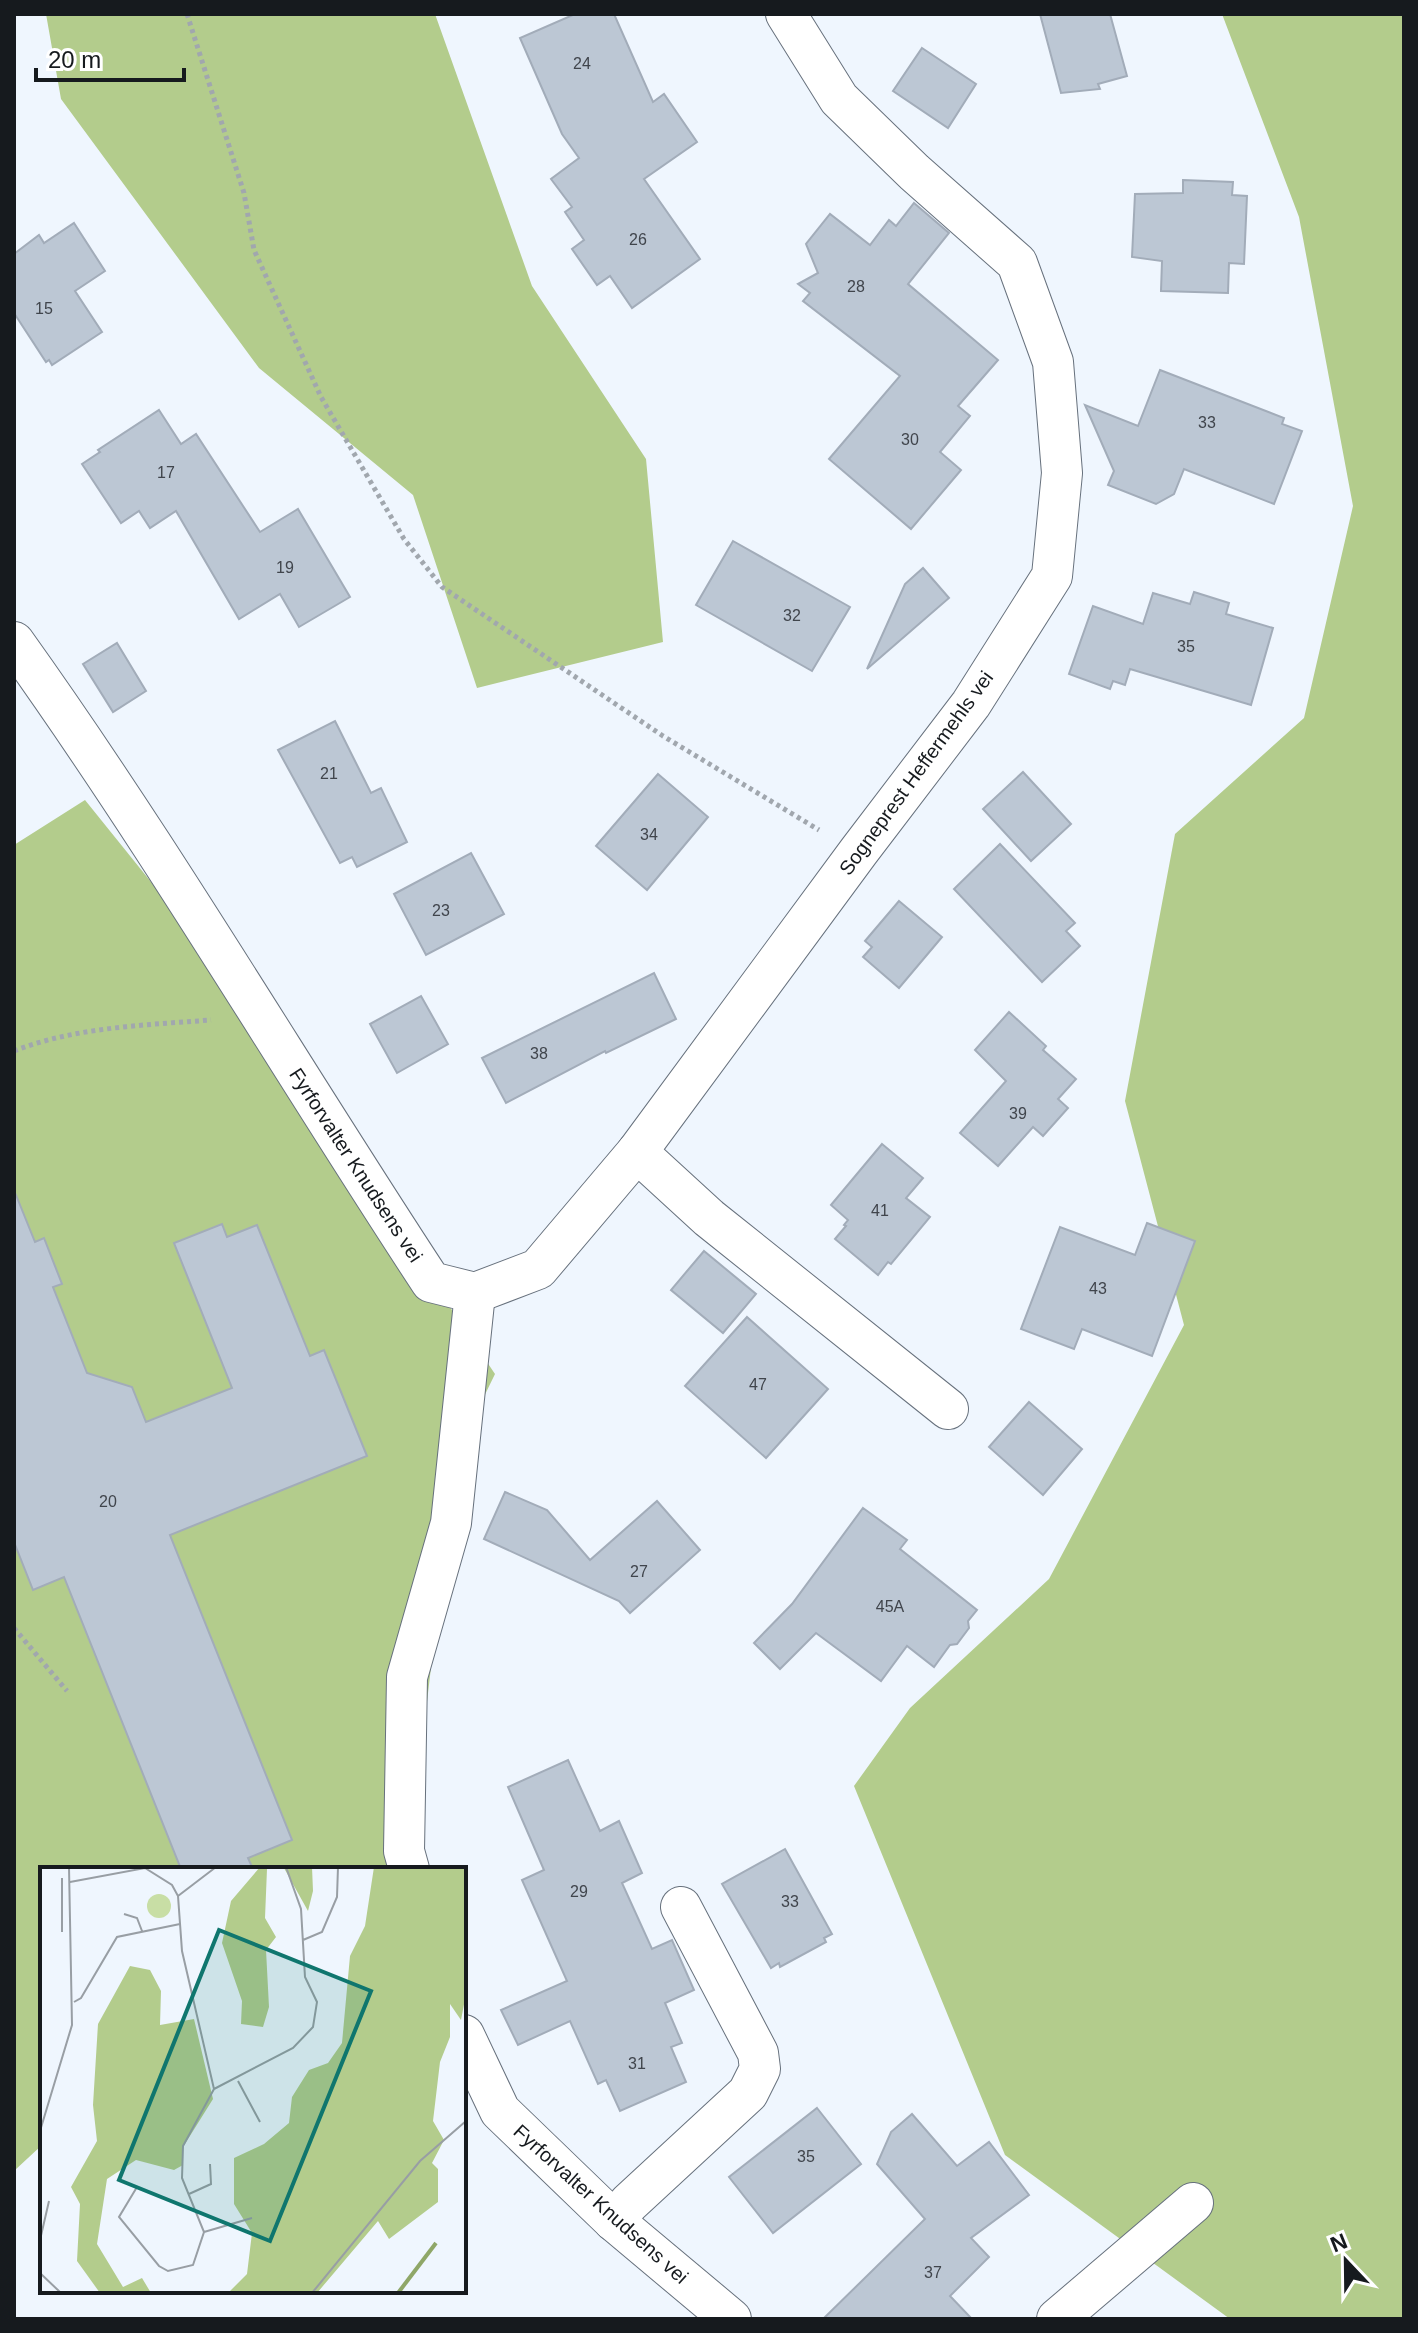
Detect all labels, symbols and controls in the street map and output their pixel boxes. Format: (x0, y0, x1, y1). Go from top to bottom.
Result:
scale bar (36, 32, 184, 82)
text: 20 m (48, 46, 101, 73)
house number: 24 (573, 55, 591, 72)
house number: 26 (629, 231, 647, 248)
house number: 28 (847, 278, 865, 295)
house number: 15 (35, 300, 53, 317)
house number: 33 (1198, 414, 1216, 431)
house number: 30 (901, 431, 919, 448)
house number: 17 (157, 464, 175, 481)
house number: 19 (276, 559, 294, 576)
house number: 32 (783, 607, 801, 624)
house number: 35 (1177, 638, 1195, 655)
street label: Sogneprest Heffermehls vei (835, 667, 997, 879)
house number: 21 (320, 765, 338, 782)
house number: 34 (640, 826, 658, 843)
house number: 23 (432, 902, 450, 919)
house number: 38 (530, 1045, 548, 1062)
street label: Fyrforvalter Knudsens vei (285, 1064, 427, 1266)
house number: 39 (1009, 1105, 1027, 1122)
house number: 41 (871, 1202, 889, 1219)
house number: 43 (1089, 1280, 1107, 1297)
house number: 47 (749, 1376, 767, 1393)
house number: 20 (99, 1493, 117, 1510)
house number: 27 (630, 1563, 648, 1580)
house number: 45A (876, 1598, 905, 1615)
inset map (40, 1867, 466, 2293)
house number: 29 (570, 1883, 588, 1900)
house number: 33 (781, 1893, 799, 1910)
house number: 31 (628, 2055, 646, 2072)
street label: Fyrforvalter Knudsens vei (509, 2120, 693, 2288)
house number: 35 (797, 2148, 815, 2165)
north arrow (1306, 2221, 1386, 2301)
text: N (1327, 2228, 1351, 2257)
house number: 37 (924, 2264, 942, 2281)

